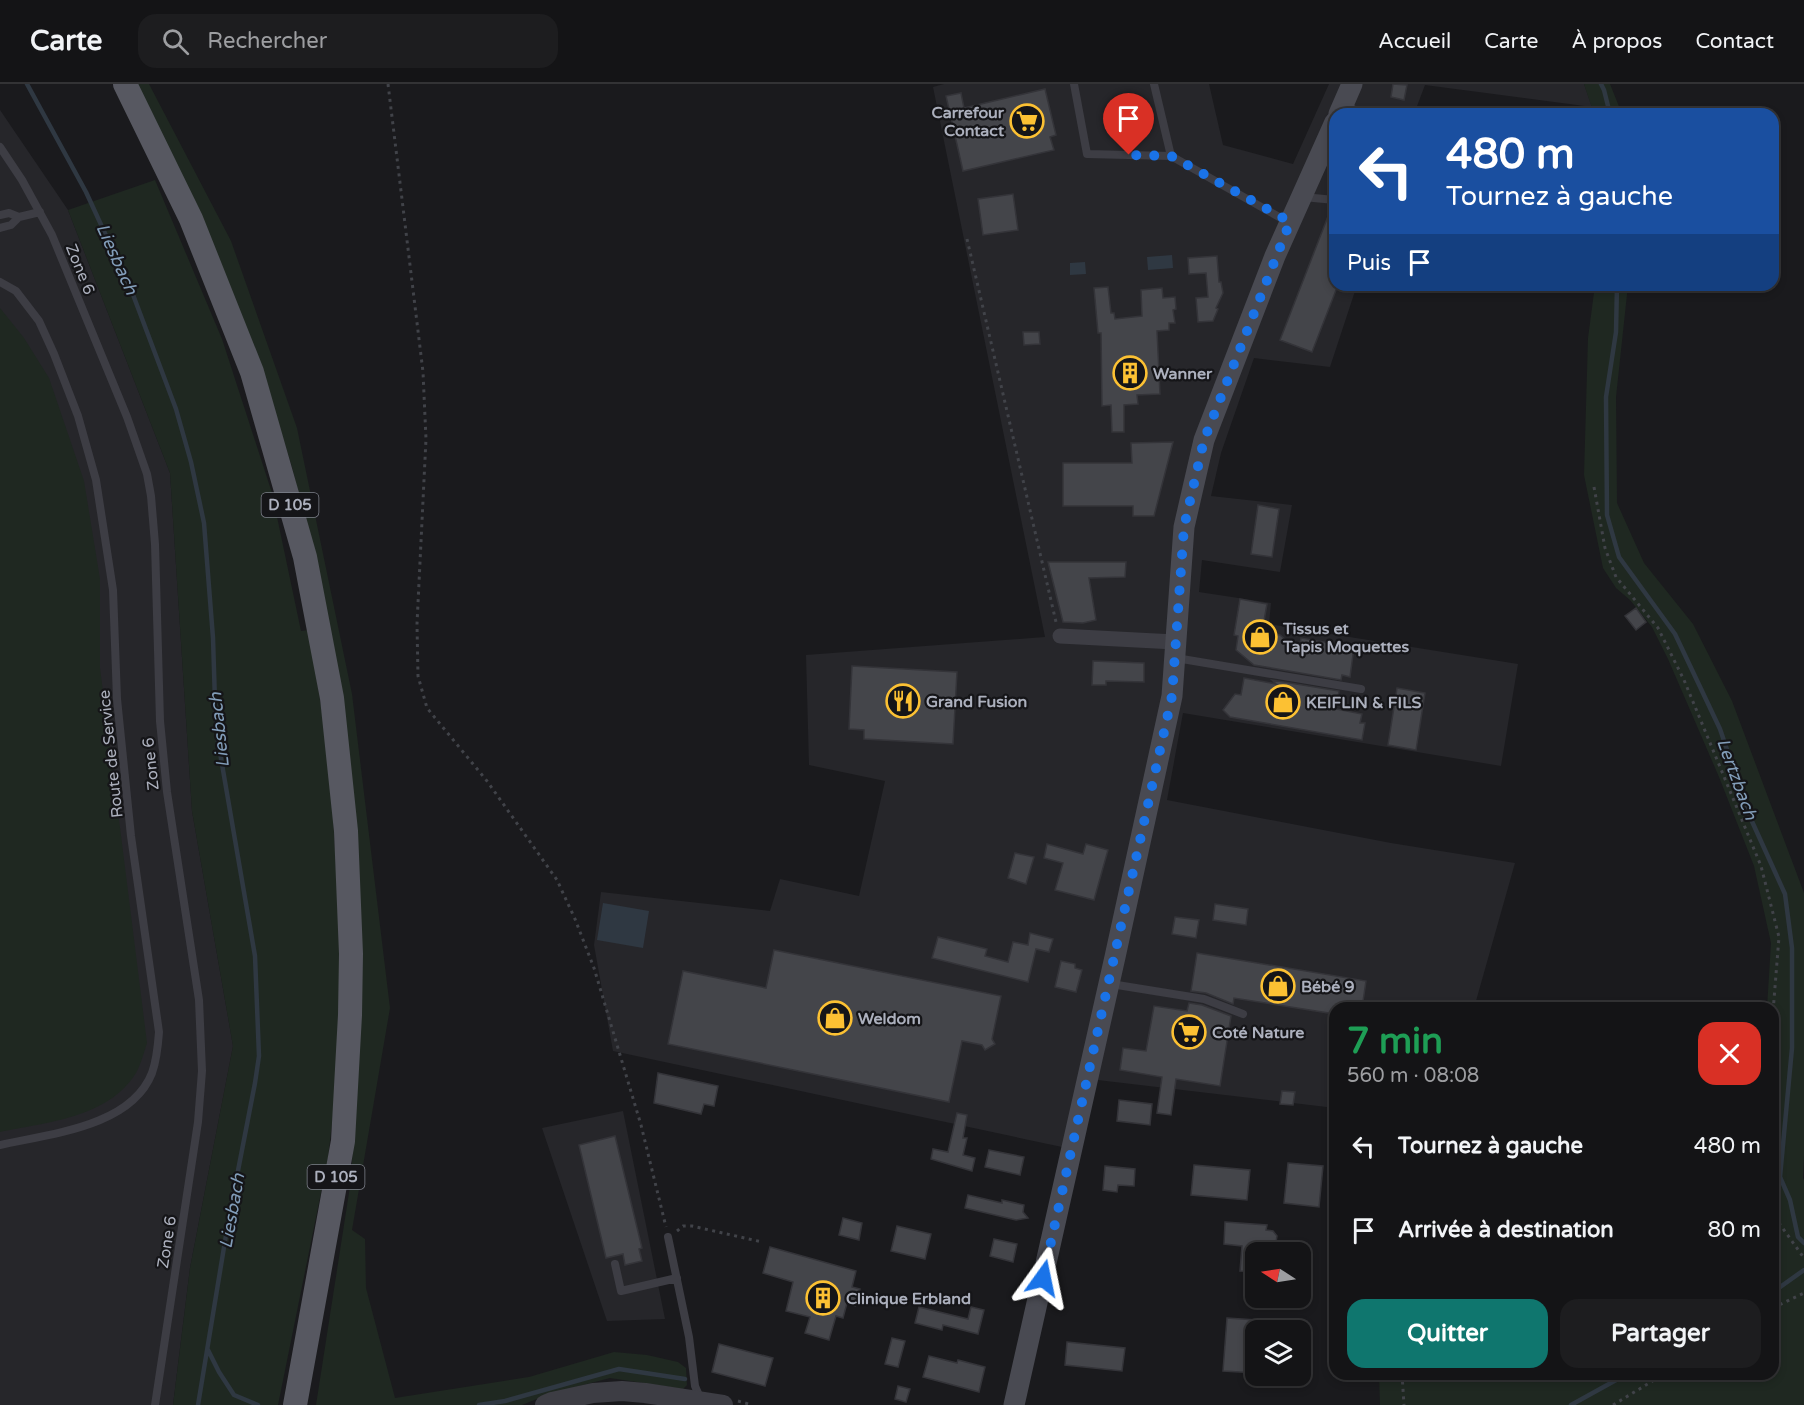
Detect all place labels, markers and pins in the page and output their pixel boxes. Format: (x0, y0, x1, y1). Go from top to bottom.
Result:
pin (1103, 93, 1154, 155)
place label: Carrefour Contact (932, 103, 1005, 141)
supermarket icon: Carrefour Contact (1009, 103, 1045, 139)
building icon: Wanner (1112, 355, 1148, 391)
place label: Wanner (1153, 364, 1213, 384)
shop icon: Tissus et Tapis Moquettes (1242, 619, 1278, 655)
place label: Tissus et Tapis Moquettes (1282, 619, 1409, 657)
restaurant icon: Grand Fusion (885, 683, 921, 719)
shop icon: KEIFLIN & FILS (1265, 684, 1301, 720)
place label: Grand Fusion (926, 692, 1027, 712)
place label: KEIFLIN & FILS (1306, 693, 1421, 713)
shop icon: Bébé 9 (1260, 968, 1296, 1004)
place label: Bébé 9 (1301, 977, 1354, 997)
shop icon: Weldom (817, 1000, 853, 1036)
place label: Weldom (858, 1009, 921, 1029)
supermarket icon: Coté Nature (1171, 1014, 1207, 1050)
place label: Coté Nature (1212, 1023, 1304, 1043)
building icon: Clinique Erbland (805, 1280, 841, 1316)
place label: Clinique Erbland (846, 1289, 971, 1309)

